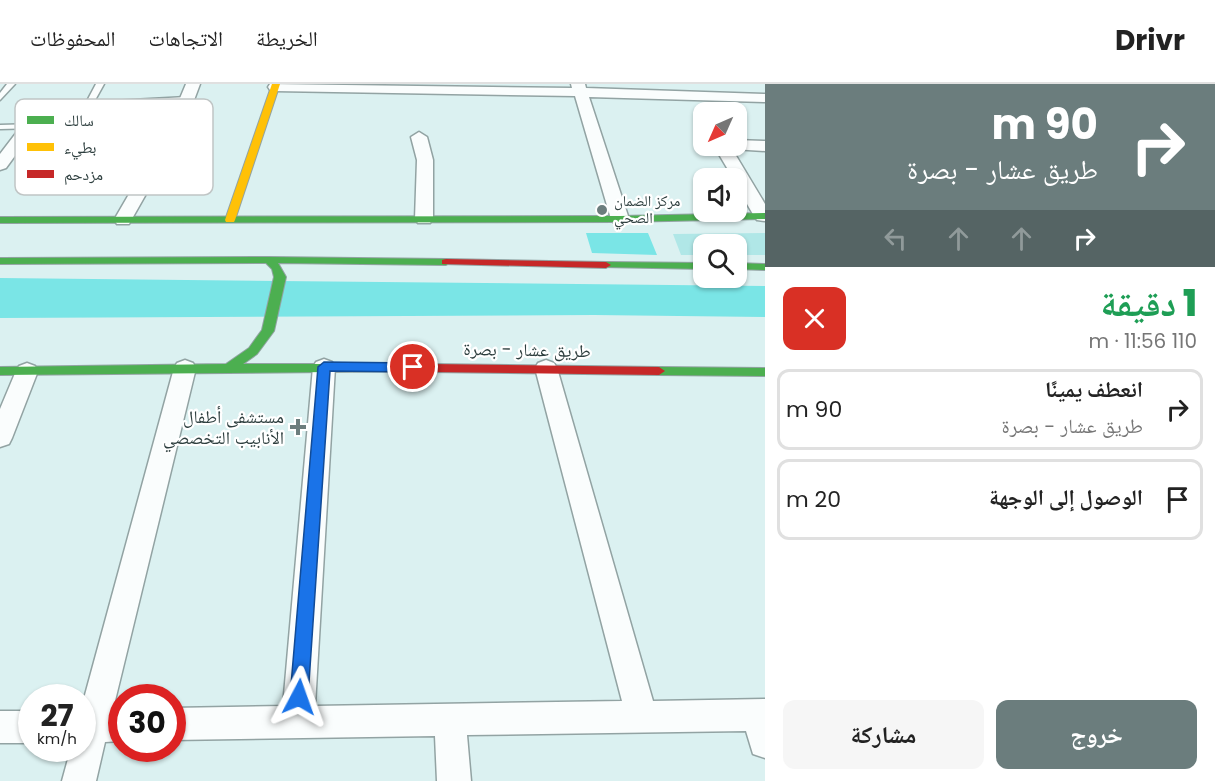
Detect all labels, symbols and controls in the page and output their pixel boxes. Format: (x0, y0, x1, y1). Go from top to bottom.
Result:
text: Drivr (1115, 21, 1185, 60)
text: المحفوظات (30, 24, 115, 53)
text: الاتجاهات (148, 24, 223, 53)
text: الخريطة (256, 24, 318, 53)
text: 90 m (991, 95, 1098, 154)
legend (15, 99, 213, 195)
north arrow (693, 102, 747, 156)
map controls (693, 102, 747, 288)
icon: right (1119, 108, 1197, 186)
text: سالك (64, 109, 94, 132)
text: بطيء (64, 136, 96, 160)
text: طريق عشار - بصرة (907, 151, 1098, 188)
text: مزدحم (64, 163, 103, 186)
button: sound (693, 168, 747, 222)
place label: مركز الضمان الصحي (614, 190, 681, 230)
marker: مركز الضمان الصحي (595, 203, 609, 217)
icon: left (879, 222, 912, 255)
icon: ahead (942, 222, 975, 255)
icon: ahead (1005, 222, 1038, 255)
icon: right (1068, 222, 1101, 255)
button: search (693, 234, 747, 288)
text: 1 دقيقة (1101, 278, 1197, 329)
button: close (783, 287, 846, 350)
text: 110 m · 11:56 (1088, 327, 1197, 355)
street label: طريق عشار - بصرة (463, 336, 591, 363)
pin (387, 341, 438, 392)
icon: arrive (396, 350, 429, 383)
text: انعطف يمينًا (1045, 374, 1143, 405)
icon: right (1161, 393, 1194, 426)
text: 90 m (786, 394, 842, 425)
place label: مستشفى أطفال الأنابيب التخصصي (163, 404, 284, 453)
text: طريق عشار - بصرة (1002, 412, 1143, 440)
marker: مستشفى أطفال الأنابيب التخصصي (289, 418, 307, 436)
text: الوصول إلى الوجهة (989, 482, 1143, 513)
icon: arrive (1161, 483, 1194, 516)
text: 20 m (786, 484, 841, 515)
position arrow (267, 665, 331, 729)
speed limit sign: 30 (108, 684, 186, 762)
text: 27 (40, 694, 74, 737)
button: مشاركة (783, 700, 984, 769)
button: خروج (996, 700, 1197, 769)
text: km/h (37, 728, 77, 749)

